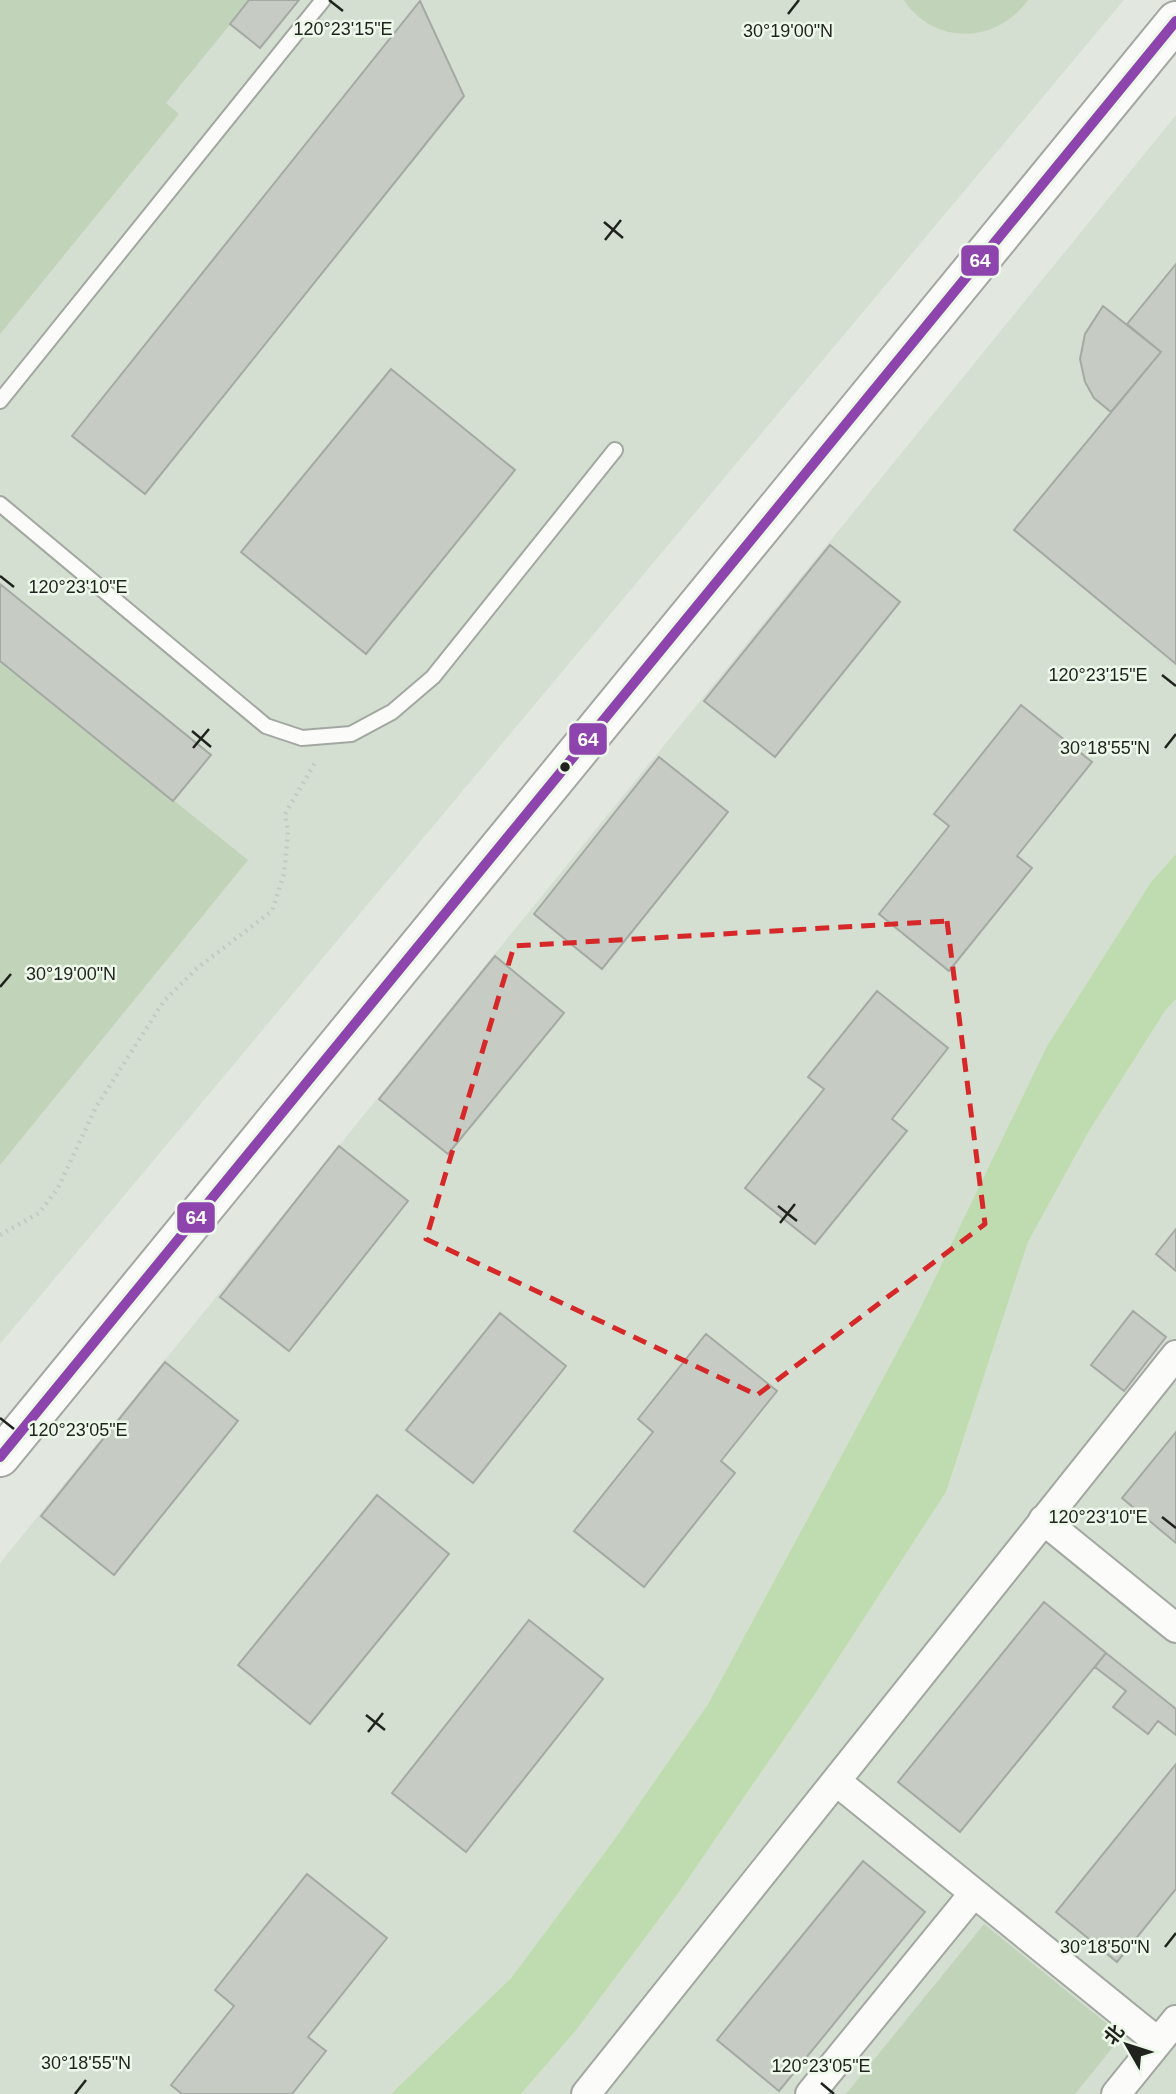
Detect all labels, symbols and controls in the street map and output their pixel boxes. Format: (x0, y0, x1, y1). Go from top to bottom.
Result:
text: 120°23'15"E (293, 19, 393, 39)
text: 30°19'00"N (743, 21, 833, 41)
line badge: 64 (960, 244, 1000, 277)
text: 64 (969, 250, 991, 271)
text: 120°23'10"E (28, 577, 128, 597)
text: 120°23'15"E (1048, 665, 1148, 685)
line badge: 64 (568, 722, 608, 756)
text: 64 (577, 729, 599, 750)
text: 30°18'55"N (1060, 738, 1150, 758)
unlabelled marker (558, 760, 572, 774)
text: 30°19'00"N (26, 964, 116, 984)
line badge: 64 (176, 1201, 216, 1234)
text: 64 (185, 1207, 207, 1228)
text: 120°23'05"E (28, 1420, 128, 1440)
text: 120°23'10"E (1048, 1507, 1148, 1527)
text: 30°18'50"N (1060, 1937, 1150, 1957)
north arrow (1092, 2010, 1162, 2080)
text: 北 (1100, 2021, 1128, 2049)
text: 30°18'55"N (41, 2053, 131, 2073)
text: 120°23'05"E (771, 2056, 871, 2076)

